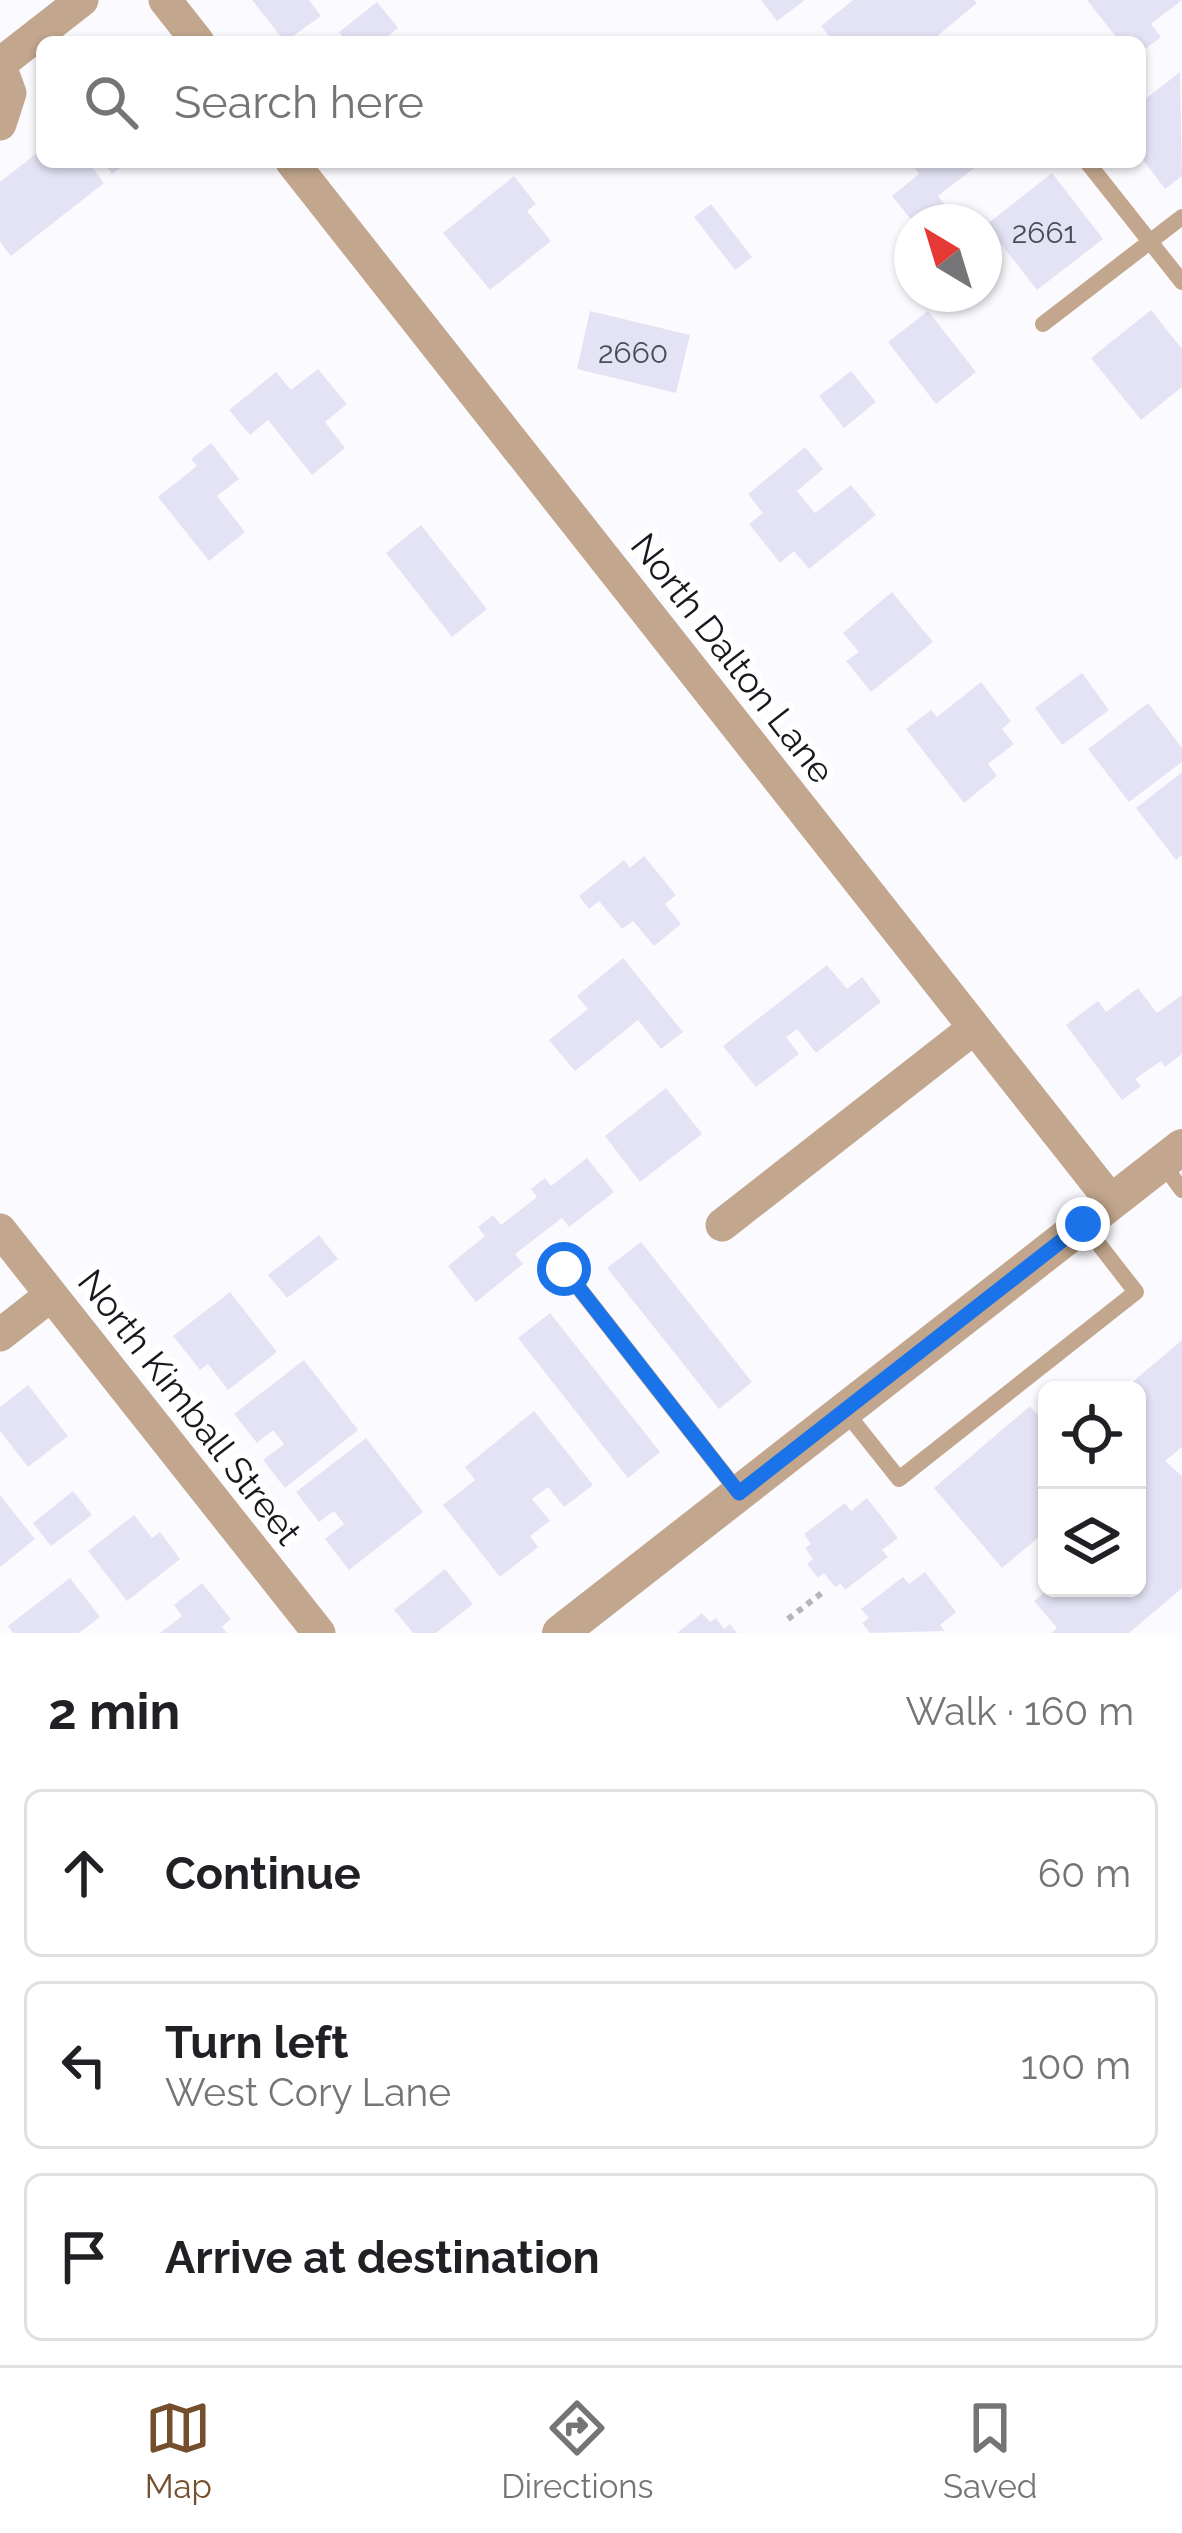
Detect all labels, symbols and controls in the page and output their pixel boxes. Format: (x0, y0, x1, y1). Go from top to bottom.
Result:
search box (36, 36, 1146, 168)
icon: search (78, 69, 144, 135)
text: Search here (174, 76, 424, 129)
north arrow (894, 204, 1002, 312)
house number: 2661 (1012, 215, 1076, 250)
house number: 2660 (598, 335, 668, 370)
street label: North Dalton Lane (623, 525, 843, 791)
route end (1056, 1197, 1110, 1251)
route start (537, 1242, 591, 1296)
street label: North Kimball Street (70, 1261, 310, 1553)
map controls (1038, 1381, 1146, 1597)
button: locate (1038, 1381, 1146, 1489)
button: layers (1038, 1489, 1146, 1597)
text: 2 min (48, 1681, 180, 1741)
text: Walk · 160 m (906, 1688, 1134, 1734)
icon: ahead (51, 1840, 117, 1906)
text: Continue (165, 1847, 361, 1900)
text: 60 m (1038, 1850, 1131, 1896)
text: Turn left (165, 2016, 348, 2069)
icon: left (51, 2032, 117, 2098)
text: 100 m (1021, 2042, 1131, 2088)
text: West Cory Lane (165, 2069, 451, 2115)
icon: arrive (51, 2224, 117, 2290)
text: Arrive at destination (165, 2231, 600, 2284)
tab: Map (145, 2395, 212, 2506)
tab: Directions (501, 2395, 654, 2506)
tab: Saved (943, 2395, 1037, 2506)

